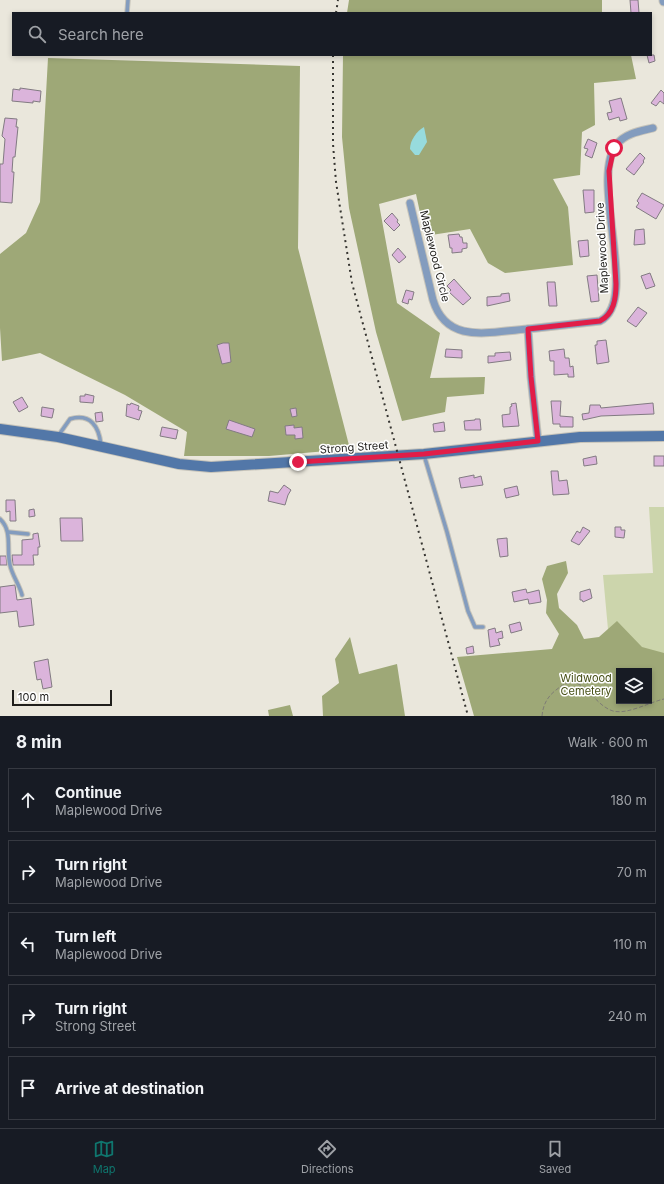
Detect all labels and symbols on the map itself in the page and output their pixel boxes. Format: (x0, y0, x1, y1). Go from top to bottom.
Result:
route start (605, 139, 623, 157)
street label: Maplewood Drive (593, 202, 611, 294)
street label: Maplewood Circle (417, 209, 453, 303)
street label: Strong Street (319, 438, 389, 456)
route end (289, 453, 307, 471)
park label: Wildwood Cemetery (560, 671, 612, 698)
scale bar (12, 688, 112, 707)

